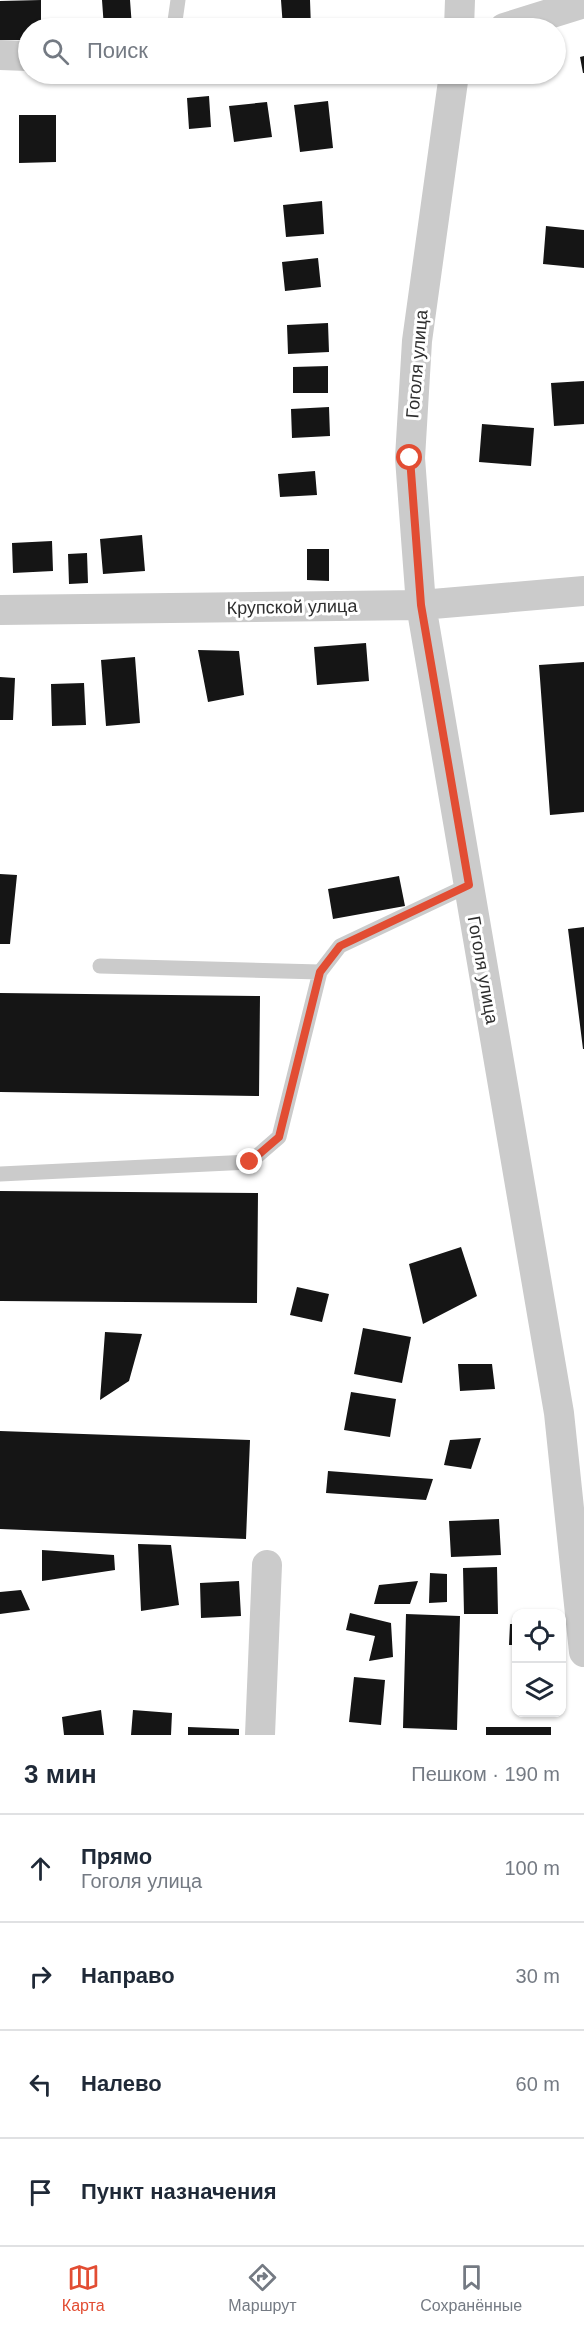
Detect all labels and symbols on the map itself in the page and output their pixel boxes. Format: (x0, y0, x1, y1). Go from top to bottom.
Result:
street label: Гоголя улица (402, 308, 432, 419)
route start (396, 444, 422, 470)
street label: Крупской улица (226, 596, 358, 618)
street label: Гоголя улица (464, 915, 502, 1026)
route end (236, 1148, 262, 1174)

